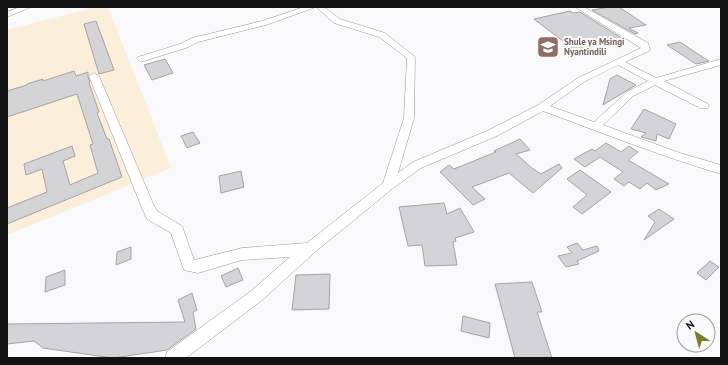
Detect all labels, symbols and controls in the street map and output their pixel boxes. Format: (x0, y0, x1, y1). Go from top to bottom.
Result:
school or university icon: Shule ya Msingi Nyantindili (535, 34, 561, 60)
place label: Shule ya Msingi Nyantindili (564, 36, 624, 57)
north arrow (676, 313, 716, 353)
text: N (683, 317, 697, 333)

